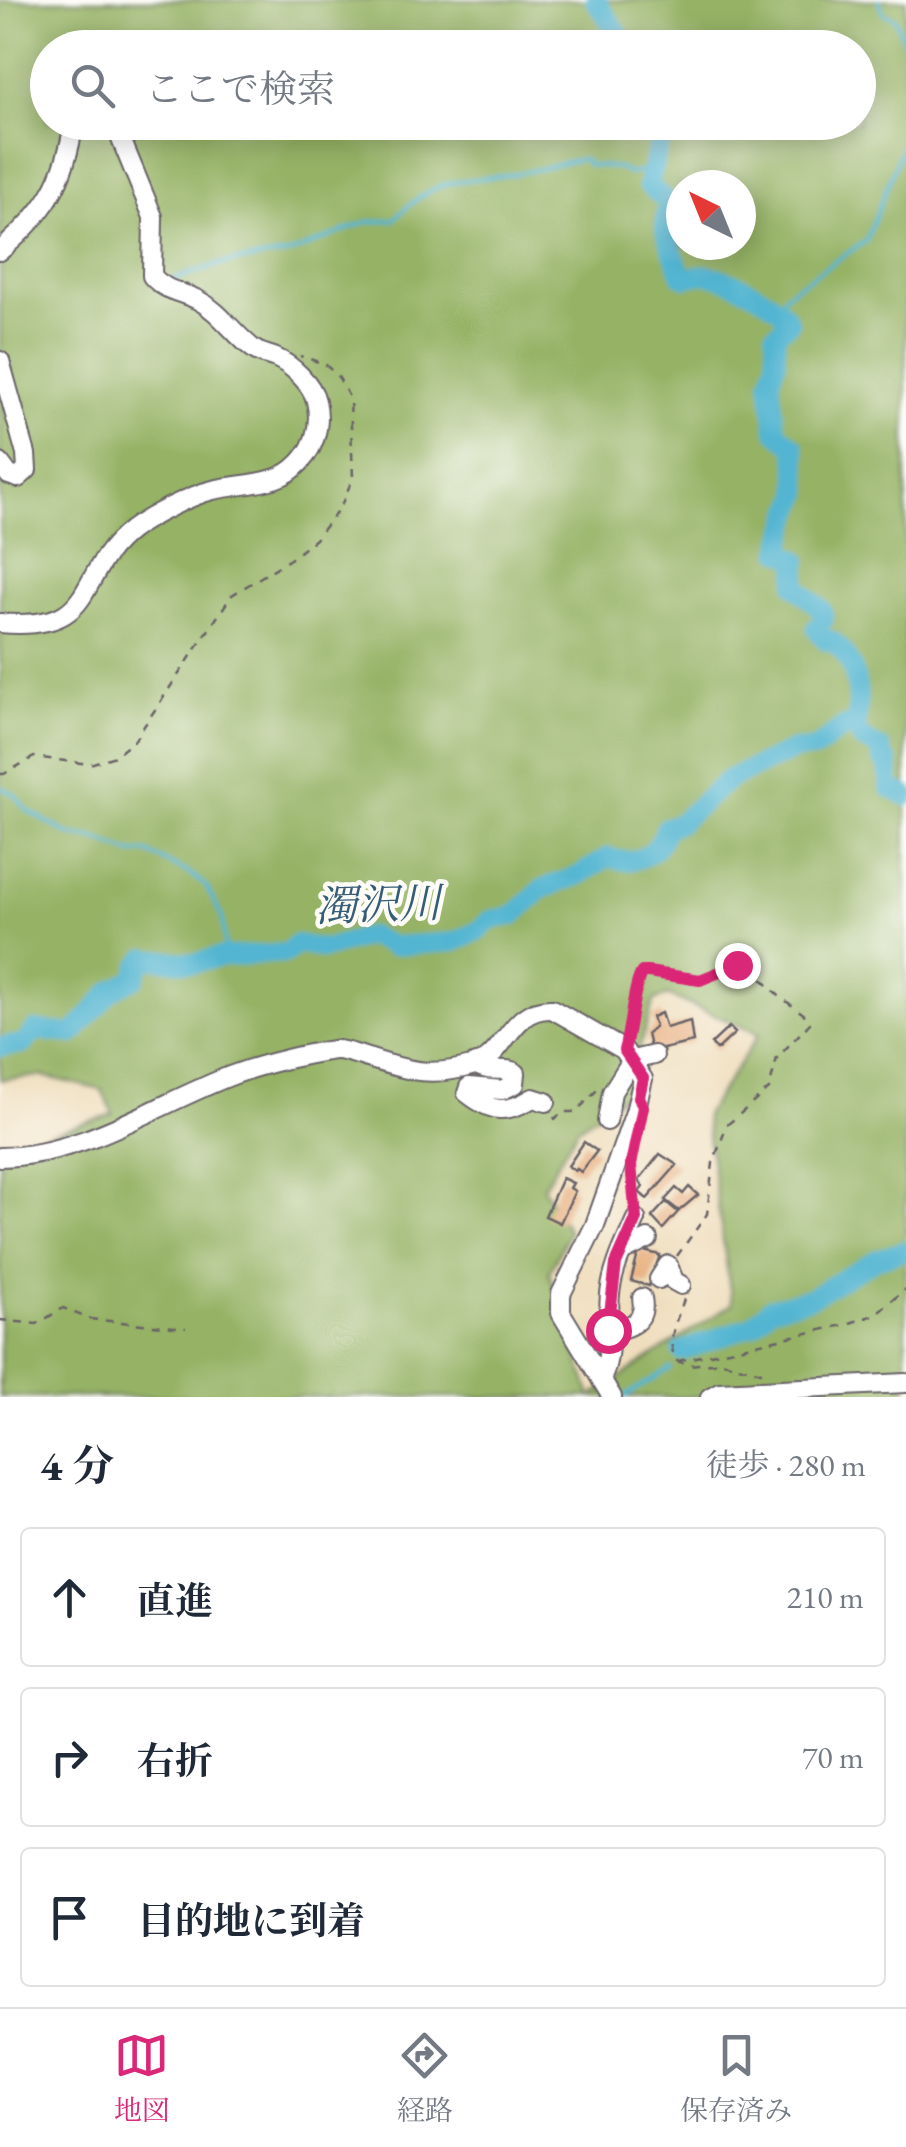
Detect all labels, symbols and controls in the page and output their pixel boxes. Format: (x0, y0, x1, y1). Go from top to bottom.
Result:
search box (30, 30, 876, 140)
icon: search (65, 58, 120, 113)
text: ここで検索 (145, 64, 335, 113)
north arrow (666, 170, 756, 260)
water label: 濁沢川 (314, 875, 446, 934)
route end (715, 943, 761, 989)
route start (586, 1308, 632, 1354)
text: 4 分 (40, 1438, 114, 1493)
text: 徒歩 · 280 m (705, 1444, 866, 1486)
icon: ahead (42, 1570, 97, 1625)
text: 直進 (137, 1576, 213, 1625)
text: 210 m (787, 1576, 864, 1618)
icon: right (42, 1730, 97, 1785)
text: 右折 (137, 1736, 213, 1785)
text: 70 m (802, 1736, 864, 1778)
icon: arrive (42, 1890, 97, 1945)
text: 目的地に到着 (137, 1896, 365, 1945)
tab: 地図 (114, 2028, 170, 2128)
tab: 経路 (397, 2028, 453, 2128)
tab: 保存済み (680, 2028, 792, 2128)

